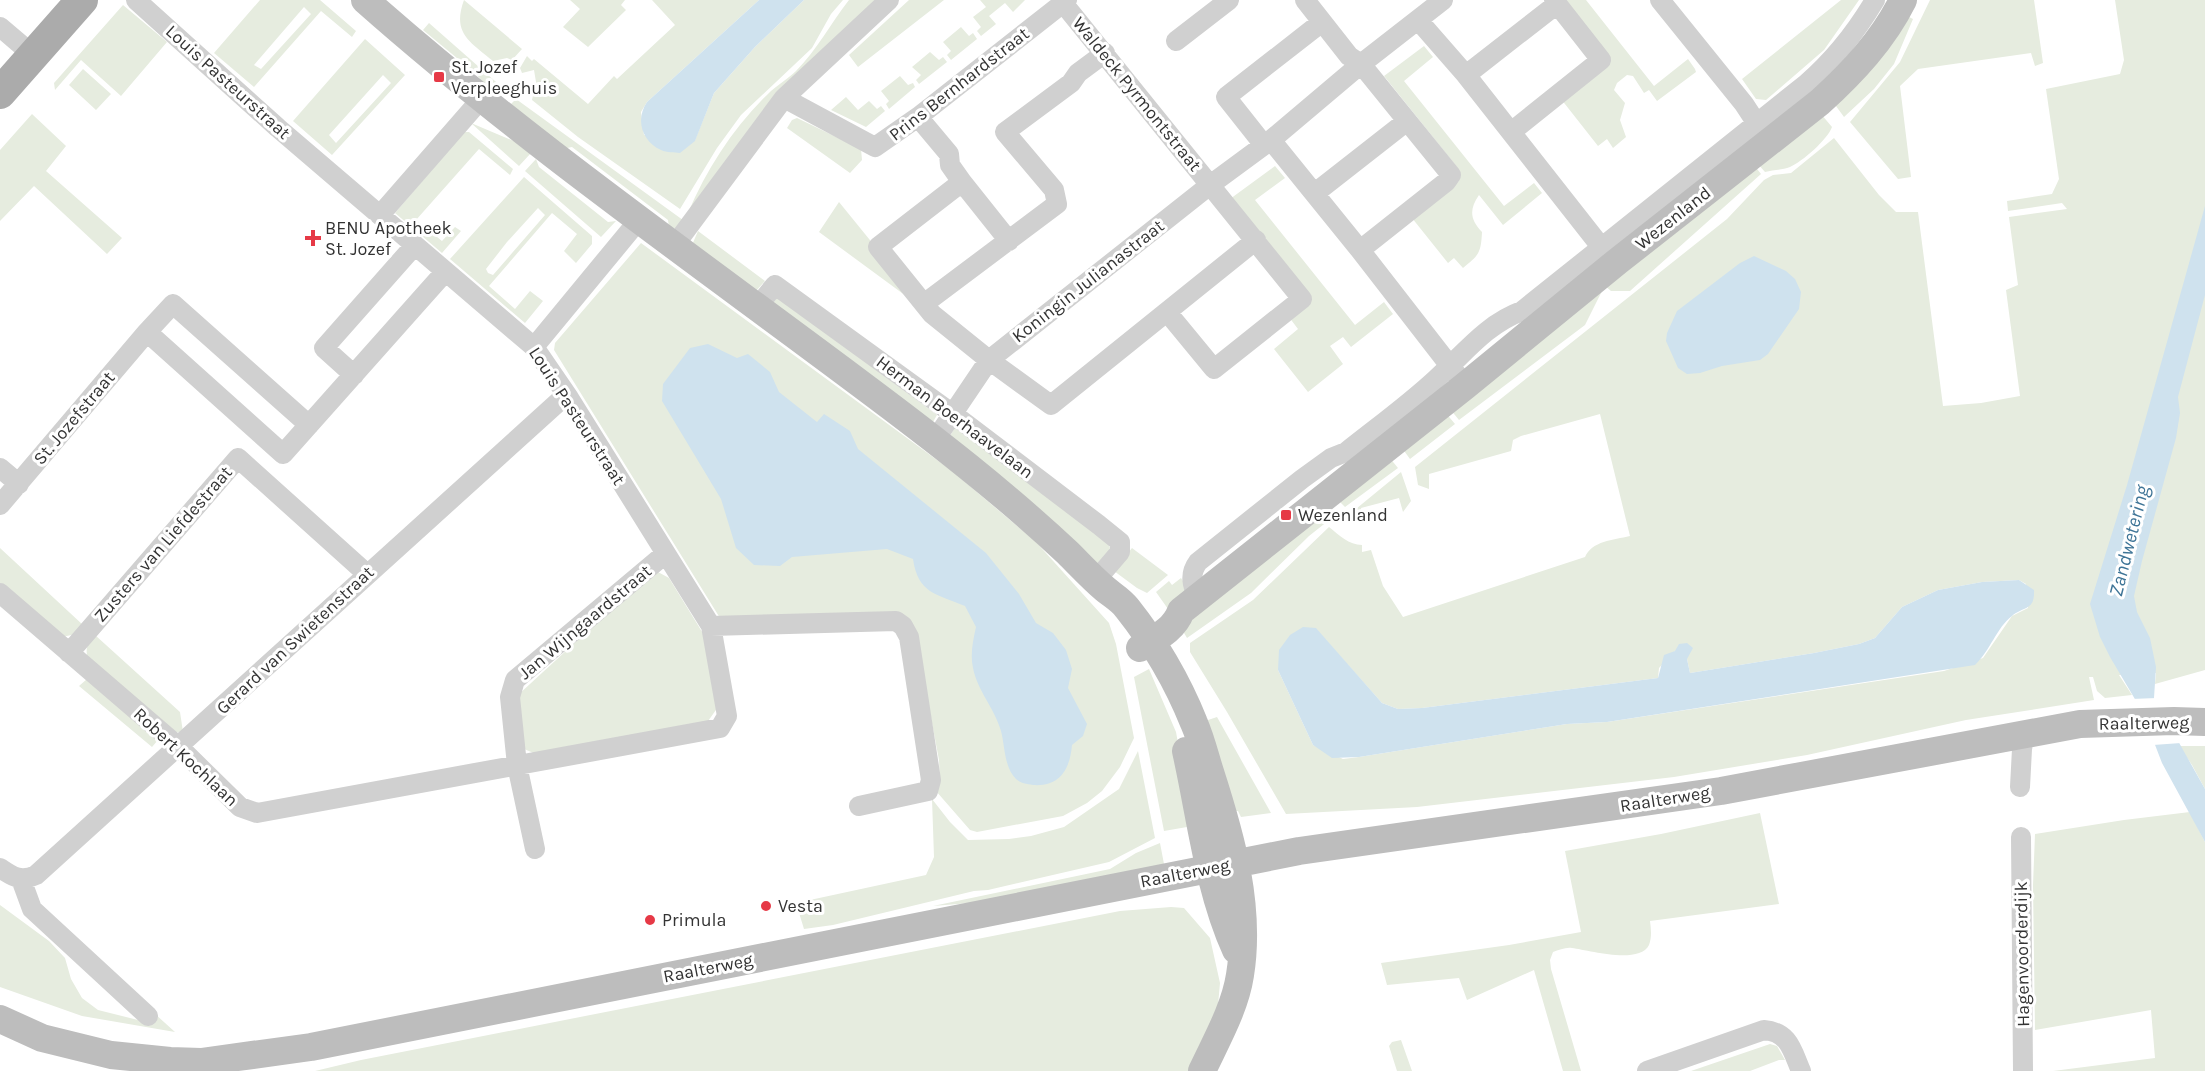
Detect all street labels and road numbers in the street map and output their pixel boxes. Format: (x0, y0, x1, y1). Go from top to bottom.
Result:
street label: Waldeck Pyrmontstraat (1068, 12, 1206, 176)
street label: Louis Pasteurstraat (161, 20, 295, 144)
street label: Prins Bernhardstraat (885, 22, 1034, 145)
street label: Wezenland (1631, 182, 1715, 254)
street label: Koningin Julianastraat (1008, 215, 1169, 347)
street label: Louis Pasteurstraat (524, 343, 630, 489)
street label: Herman Boerhaavelaan (872, 351, 1038, 483)
street label: St. Jozefstraat (29, 367, 120, 469)
street label: Zusters van Liefdestraat (89, 461, 237, 627)
street label: Jan Wijngaardstraat (514, 560, 656, 684)
street label: Gerard van Swietenstraat (212, 561, 379, 719)
street label: Robert Kochlaan (129, 703, 243, 811)
street label: Raalterweg (2098, 711, 2190, 735)
street label: Raalterweg (1618, 781, 1712, 817)
street label: Raalterweg (1138, 854, 1232, 892)
street label: Hagenvoorderdijk (2010, 881, 2034, 1027)
street label: Raalterweg (661, 949, 755, 987)

